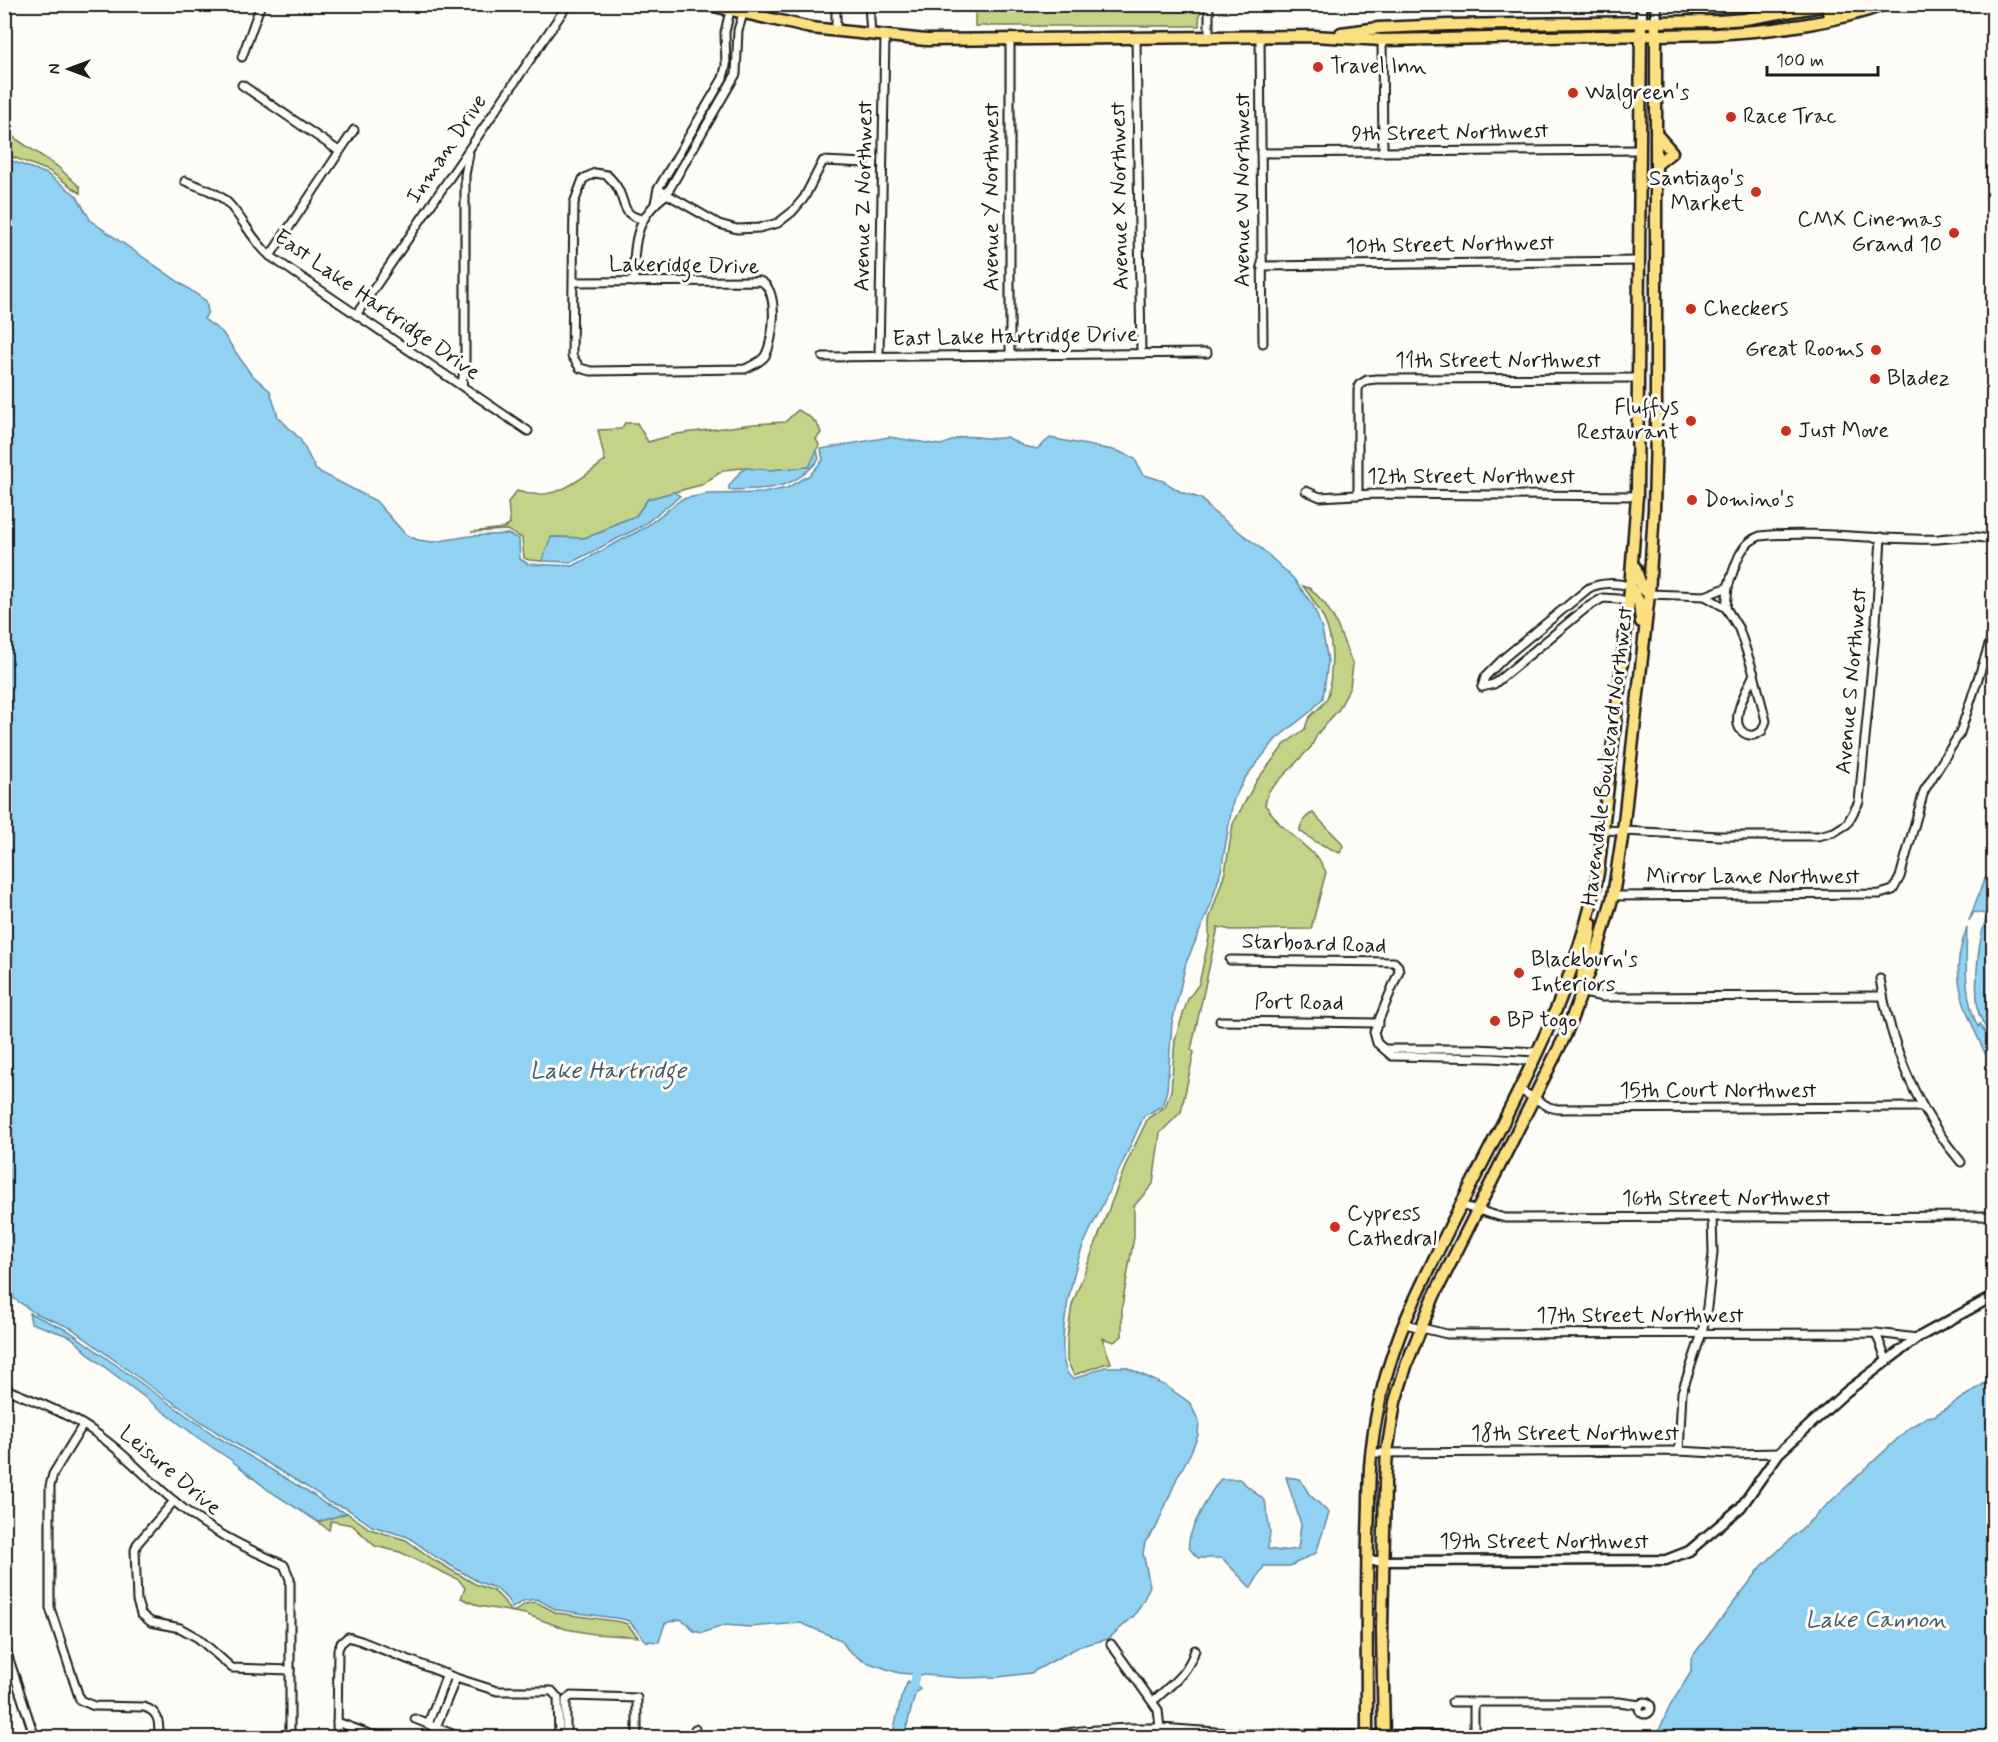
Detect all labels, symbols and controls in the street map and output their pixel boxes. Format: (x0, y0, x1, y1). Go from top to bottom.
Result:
north arrow (39, 39, 99, 99)
scale bar (1767, 39, 1878, 77)
text: 100 m (1776, 49, 1824, 73)
place label: Travel Inn (1330, 53, 1426, 81)
marker: Travel Inn (1311, 60, 1325, 74)
text: N (45, 64, 66, 74)
place label: Walgreen's (1585, 79, 1690, 110)
marker: Walgreen's (1566, 86, 1580, 100)
street label: Inman Drive (400, 89, 494, 209)
street label: Avenue W Northwest (1229, 93, 1257, 287)
street label: Avenue Z Northwest (848, 100, 880, 292)
street label: Avenue X Northwest (1104, 101, 1136, 291)
street label: Avenue Y Northwest (978, 103, 1006, 291)
place label: Race Trac (1743, 103, 1837, 131)
marker: Race Trac (1724, 110, 1738, 124)
street label: 9th Street Northwest (1351, 117, 1549, 149)
place label: Santiago's Market (1649, 165, 1744, 218)
marker: Santiago's Market (1749, 185, 1763, 199)
place label: CMX Cinemas Grand 10 (1797, 206, 1942, 259)
street label: East Lake Hartridge Drive (267, 223, 486, 389)
marker: CMX Cinemas Grand 10 (1947, 226, 1961, 240)
street label: 10th Street Northwest (1345, 229, 1555, 261)
street label: Lakeridge Drive (608, 251, 759, 284)
place label: Checkers (1703, 295, 1789, 323)
marker: Checkers (1684, 302, 1698, 316)
street label: East Lake Hartridge Drive (892, 321, 1138, 356)
place label: Great Rooms (1745, 336, 1864, 364)
marker: Great Rooms (1869, 343, 1883, 357)
street label: 11th Street Northwest (1395, 347, 1601, 375)
place label: Bladez (1887, 365, 1950, 393)
marker: Bladez (1868, 372, 1882, 386)
place label: Fluffys Restaurant (1577, 394, 1679, 447)
marker: Fluffys Restaurant (1684, 414, 1698, 428)
place label: Just Move (1798, 417, 1889, 445)
marker: Just Move (1779, 424, 1793, 438)
street label: 12th Street Northwest (1367, 463, 1575, 491)
place label: Domino's (1704, 486, 1795, 514)
marker: Domino's (1685, 493, 1699, 507)
street label: Avenue S Northwest (1830, 587, 1874, 775)
street label: Havendale Boulevard Northwest (1576, 604, 1640, 908)
street label: Mirror Lane Northwest (1646, 863, 1860, 891)
street label: Starboard Road (1241, 927, 1387, 961)
place label: Blackburn's Interiors (1531, 946, 1638, 999)
marker: Blackburn's Interiors (1512, 966, 1526, 980)
street label: Port Road (1254, 988, 1344, 1018)
place label: BP togo (1507, 1007, 1577, 1036)
marker: BP togo (1488, 1014, 1502, 1028)
water label: Lake Hartridge (530, 1056, 687, 1090)
street label: 15th Court Northwest (1619, 1077, 1817, 1105)
street label: 16th Street Northwest (1622, 1185, 1830, 1213)
place label: Cypress Cathedral (1347, 1200, 1437, 1253)
marker: Cypress Cathedral (1328, 1220, 1342, 1234)
street label: 17th Street Northwest (1536, 1302, 1744, 1330)
street label: Leisure Drive (113, 1420, 227, 1522)
street label: 18th Street Northwest (1471, 1420, 1679, 1448)
street label: 19th Street Northwest (1439, 1528, 1649, 1556)
water label: Lake Cannon (1805, 1605, 1947, 1636)

